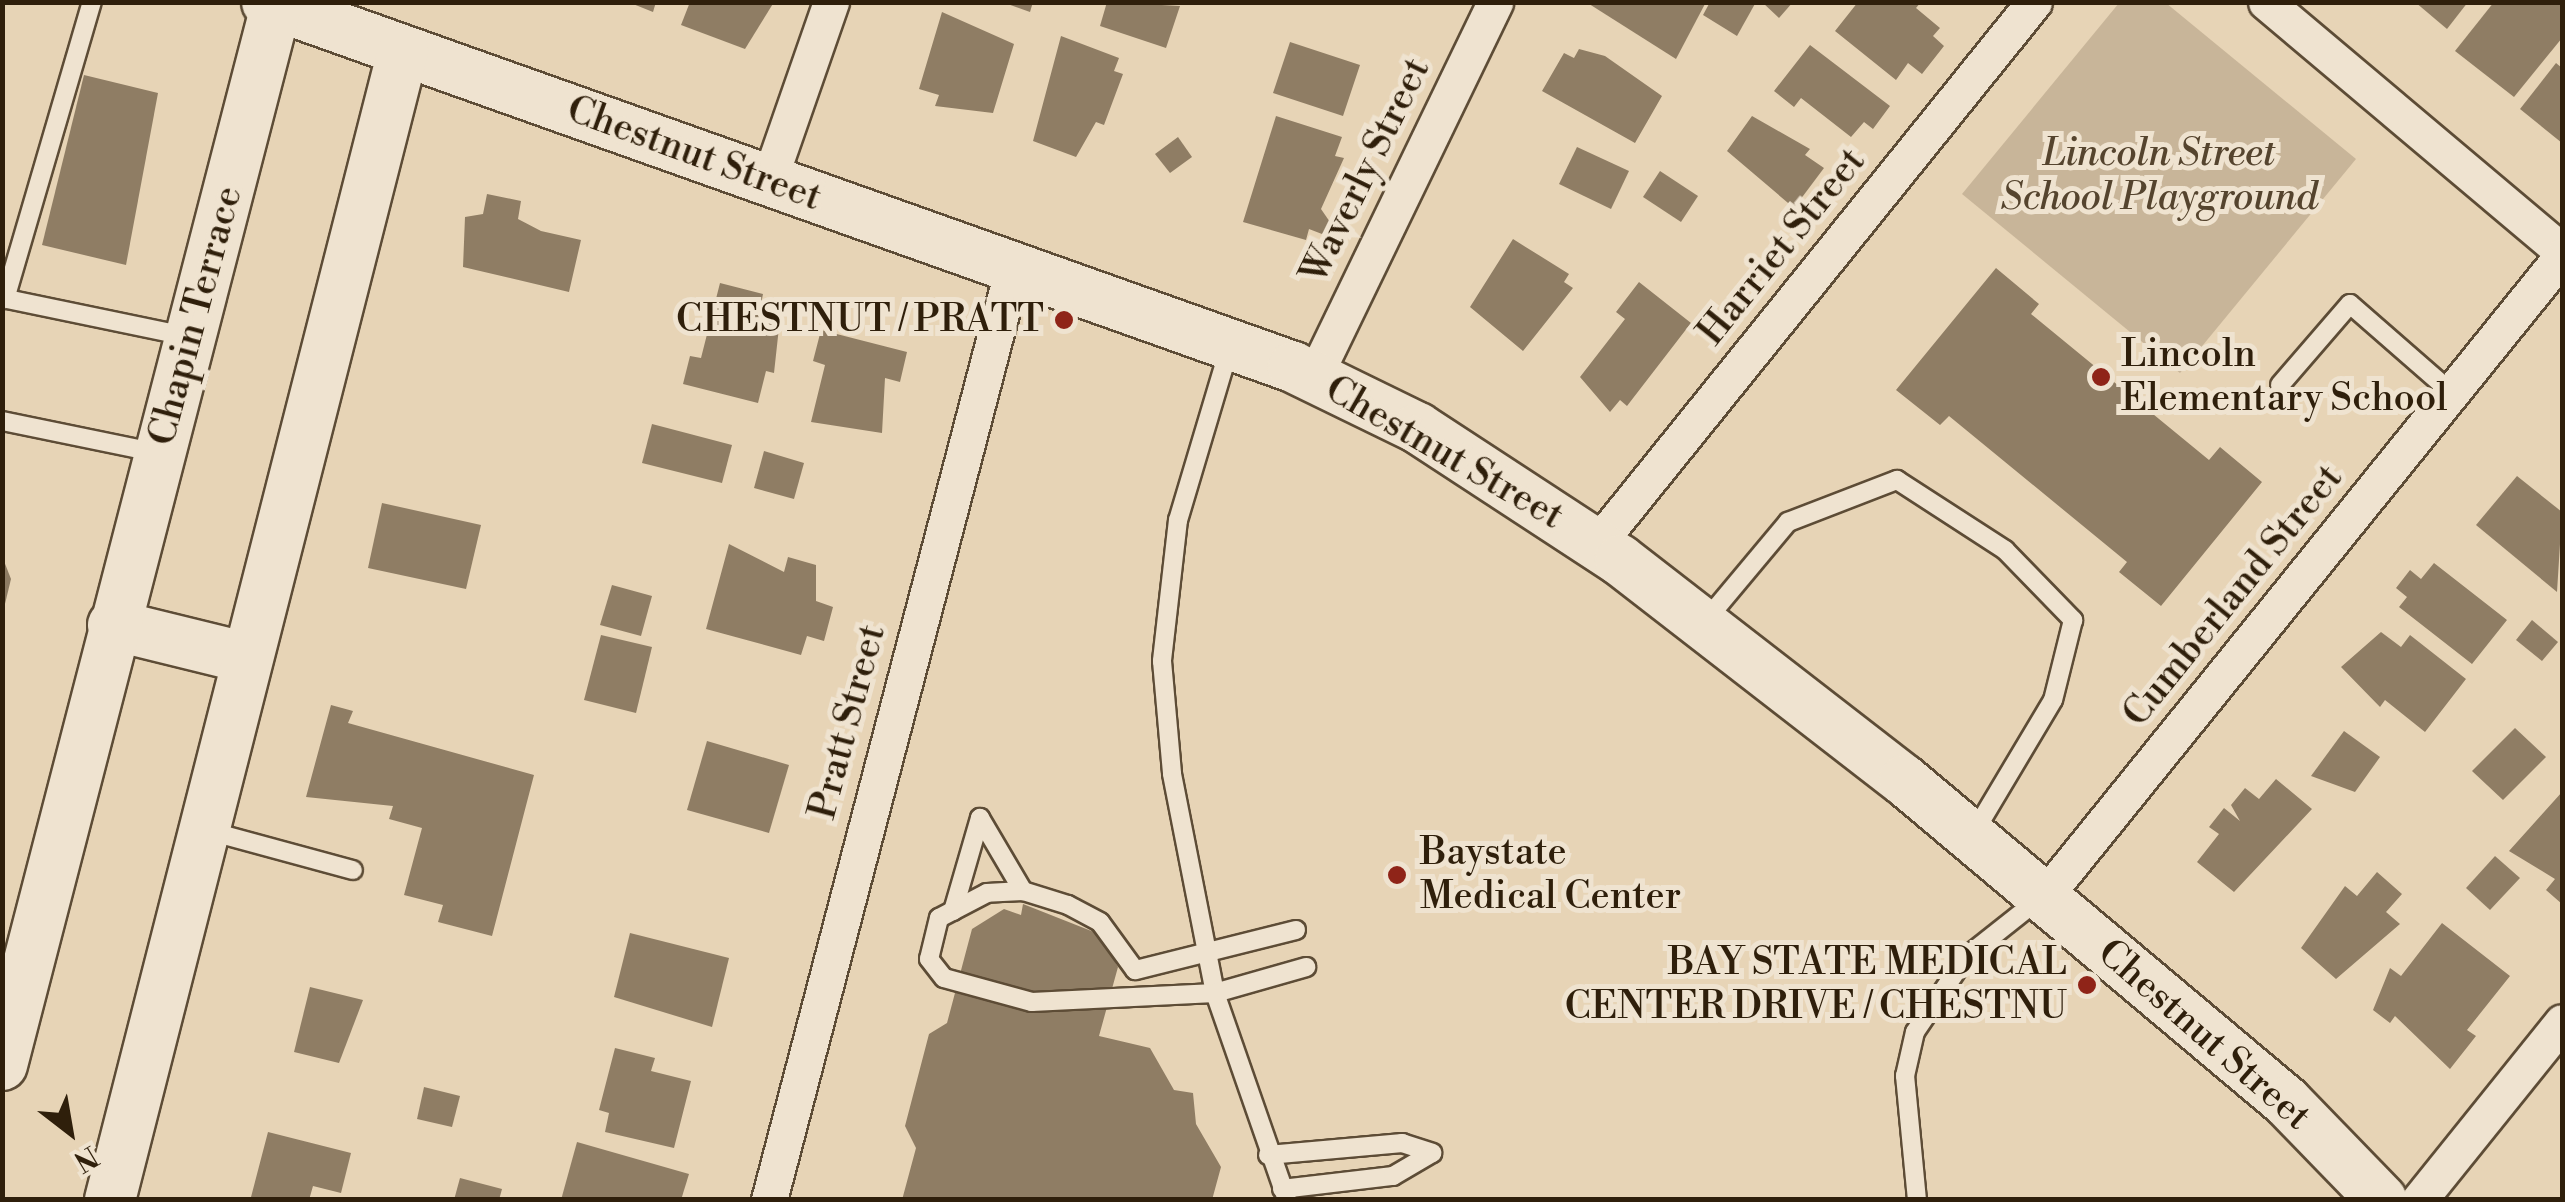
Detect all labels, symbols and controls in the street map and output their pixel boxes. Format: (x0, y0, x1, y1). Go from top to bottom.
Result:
street label: Waverly Street (1292, 51, 1440, 291)
street label: Chestnut Street (561, 87, 827, 221)
park label: Lincoln Street School Playground (2000, 131, 2318, 220)
street label: Harriet Street (1689, 139, 1875, 355)
street label: Chapin Terrace (139, 181, 253, 451)
place label: CHESTNUT / PRATT (676, 297, 1044, 343)
marker: CHESTNUT / PRATT (1053, 309, 1075, 331)
place label: Lincoln Elementary School (2121, 332, 2447, 422)
street label: Chestnut Street (1317, 366, 1571, 540)
marker: Lincoln Elementary School (2090, 366, 2112, 388)
street label: Cumberland Street (2114, 456, 2352, 736)
street label: Pratt Street (800, 620, 896, 824)
place label: Baystate Medical Center (1420, 830, 1681, 919)
marker: Baystate Medical Center (1384, 862, 1410, 888)
street label: Chestnut Street (2088, 930, 2320, 1140)
place label: BAY STATE MEDICAL CENTER DRIVE / CHESTNU (1565, 940, 2067, 1030)
marker: BAY STATE MEDICAL CENTER DRIVE / CHESTNU (2076, 974, 2098, 996)
north arrow (20, 1082, 120, 1182)
text: N (67, 1137, 104, 1179)

